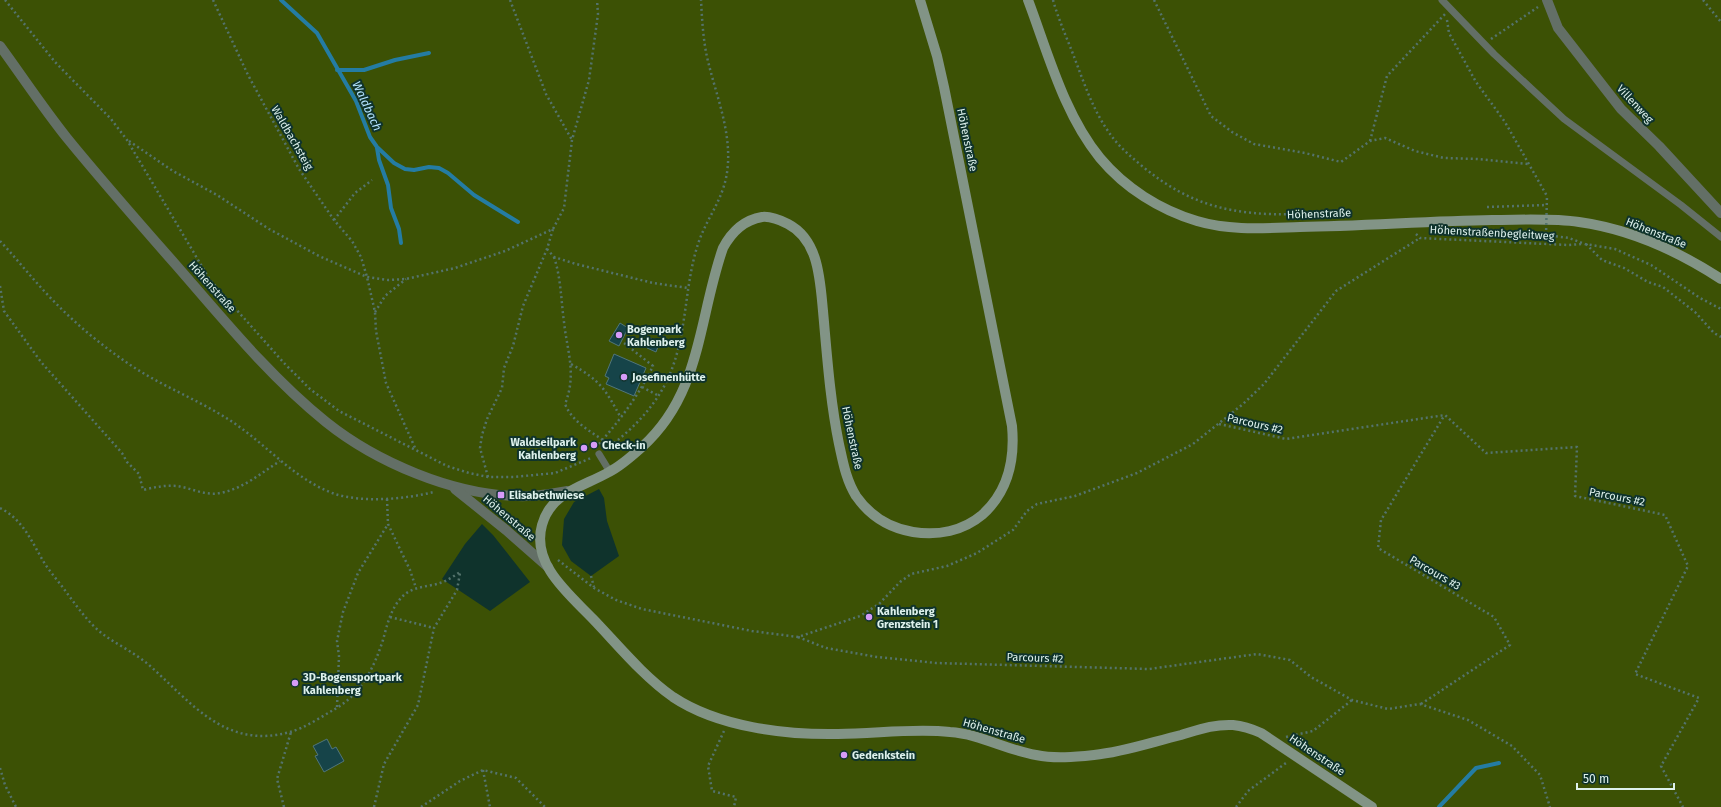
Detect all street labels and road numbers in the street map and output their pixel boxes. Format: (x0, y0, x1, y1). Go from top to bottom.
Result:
street label: Villenweg (1614, 82, 1656, 126)
street label: Waldbachsteig (268, 103, 316, 173)
street label: Höhenstraße (954, 107, 980, 173)
street label: Höhenstraße (1287, 206, 1351, 222)
street label: Höhenstraße (1624, 215, 1688, 251)
street label: Höhenstraßenbegleitweg (1429, 223, 1555, 243)
street label: Höhenstraße (186, 259, 238, 315)
street label: Höhenstraße (839, 405, 865, 471)
street label: Parcours #2 (1226, 411, 1284, 437)
street label: Parcours #2 (1588, 485, 1646, 509)
street label: Höhenstraße (480, 492, 538, 544)
street label: Parcours #3 (1407, 553, 1463, 593)
street label: Parcours #2 (1006, 651, 1064, 665)
street label: Höhenstraße (961, 716, 1027, 746)
street label: Höhenstraße (1287, 732, 1347, 778)

